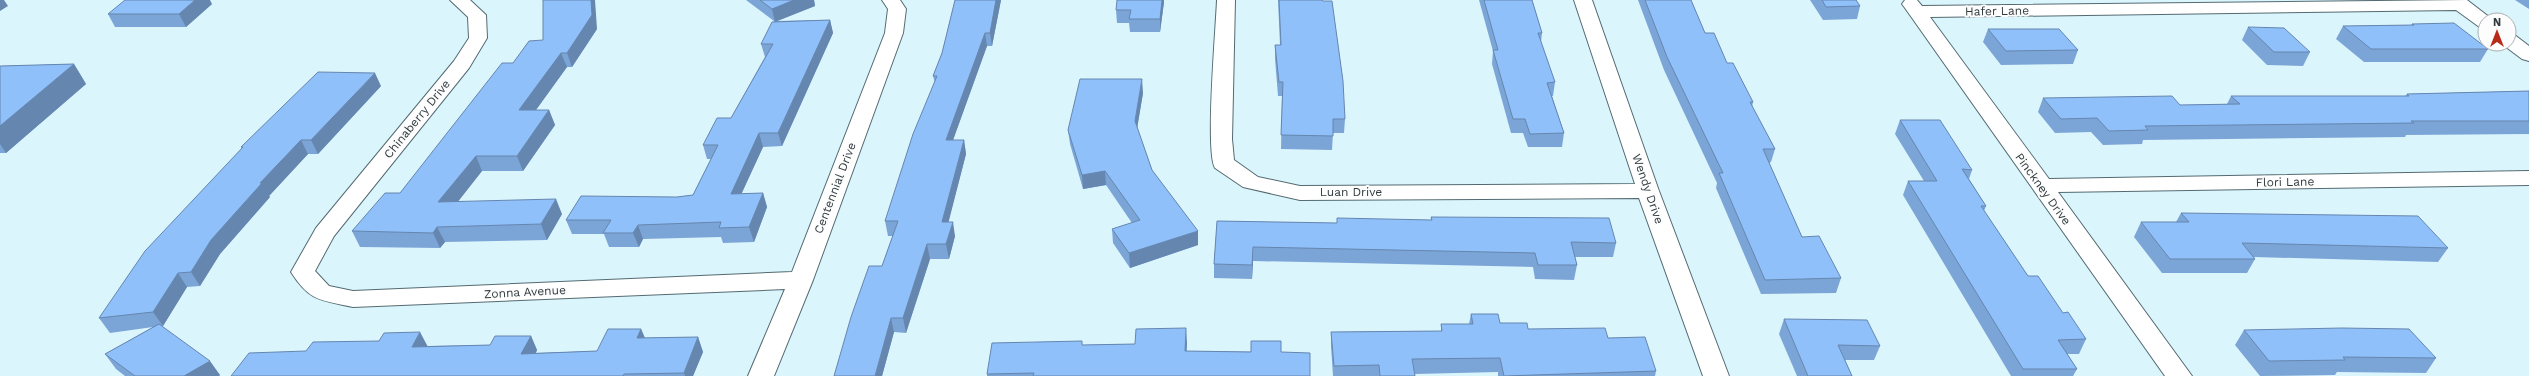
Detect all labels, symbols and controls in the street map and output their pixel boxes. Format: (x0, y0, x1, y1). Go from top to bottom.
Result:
street label: Hafer Lane (1965, 3, 2029, 19)
north arrow (2477, 12, 2517, 52)
text: N (2493, 16, 2501, 29)
street label: Chinaberry Drive (381, 77, 453, 161)
street label: Centennial Drive (811, 140, 859, 236)
street label: Pinckney Drive (2012, 150, 2074, 228)
street label: Wendy Drive (1630, 152, 1666, 226)
street label: Flori Lane (2256, 174, 2315, 190)
street label: Luan Drive (1320, 185, 1382, 199)
street label: Zonna Avenue (484, 283, 566, 301)

